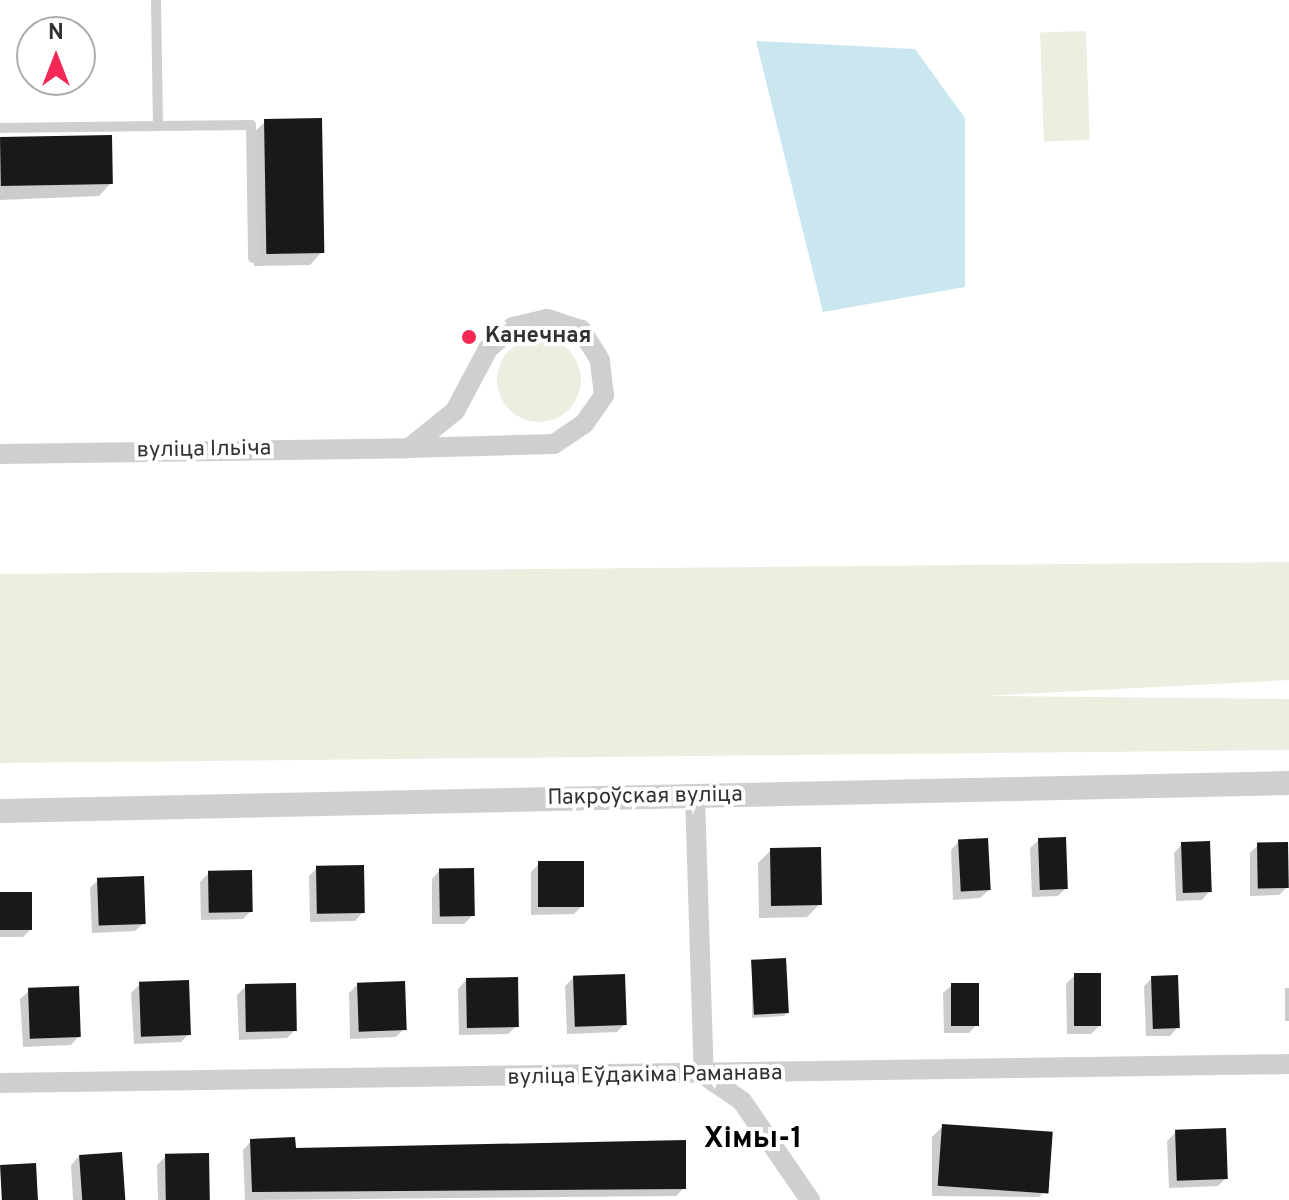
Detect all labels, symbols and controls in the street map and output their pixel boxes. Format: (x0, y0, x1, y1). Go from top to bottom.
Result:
north arrow (16, 16, 96, 96)
text: N (48, 20, 64, 47)
place label: Канечная (485, 324, 591, 350)
marker: Канечная (460, 328, 478, 346)
street label: вуліца Ільіча (137, 436, 271, 464)
street label: Пакроўская вуліца (547, 782, 743, 812)
street label: вуліца Еўдакіма Раманава (507, 1060, 783, 1092)
district label: Хімы-1 (704, 1122, 802, 1158)

